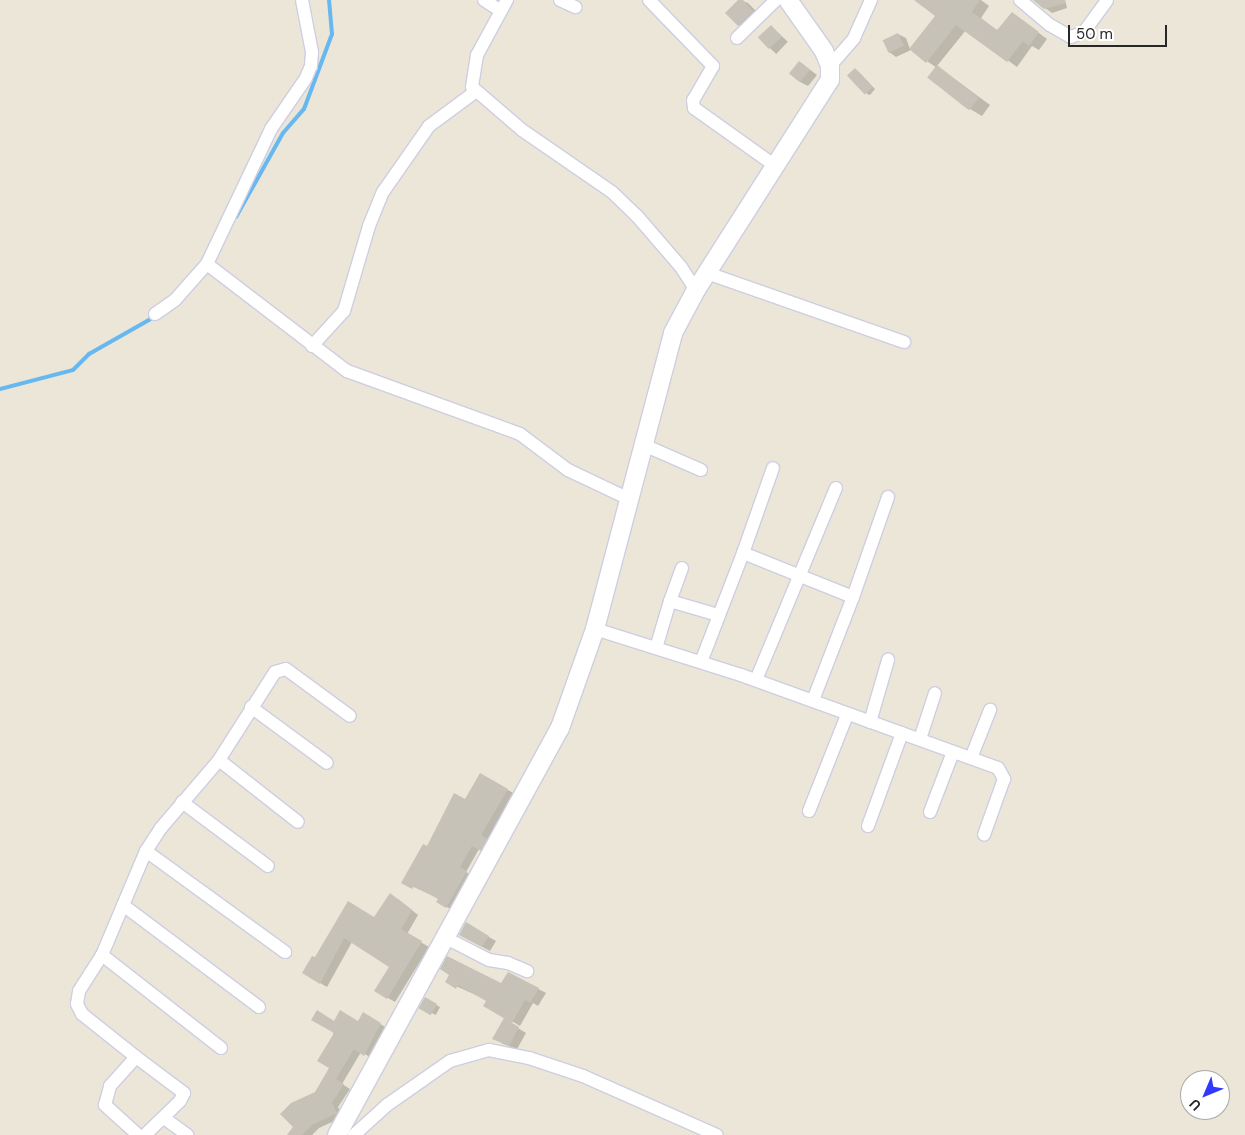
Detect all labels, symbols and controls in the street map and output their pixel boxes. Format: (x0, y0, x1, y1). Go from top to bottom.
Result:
scale bar (1070, 15, 1169, 47)
text: 50 m (1076, 24, 1113, 44)
north arrow (1180, 1070, 1230, 1120)
text: U (1185, 1095, 1205, 1115)

